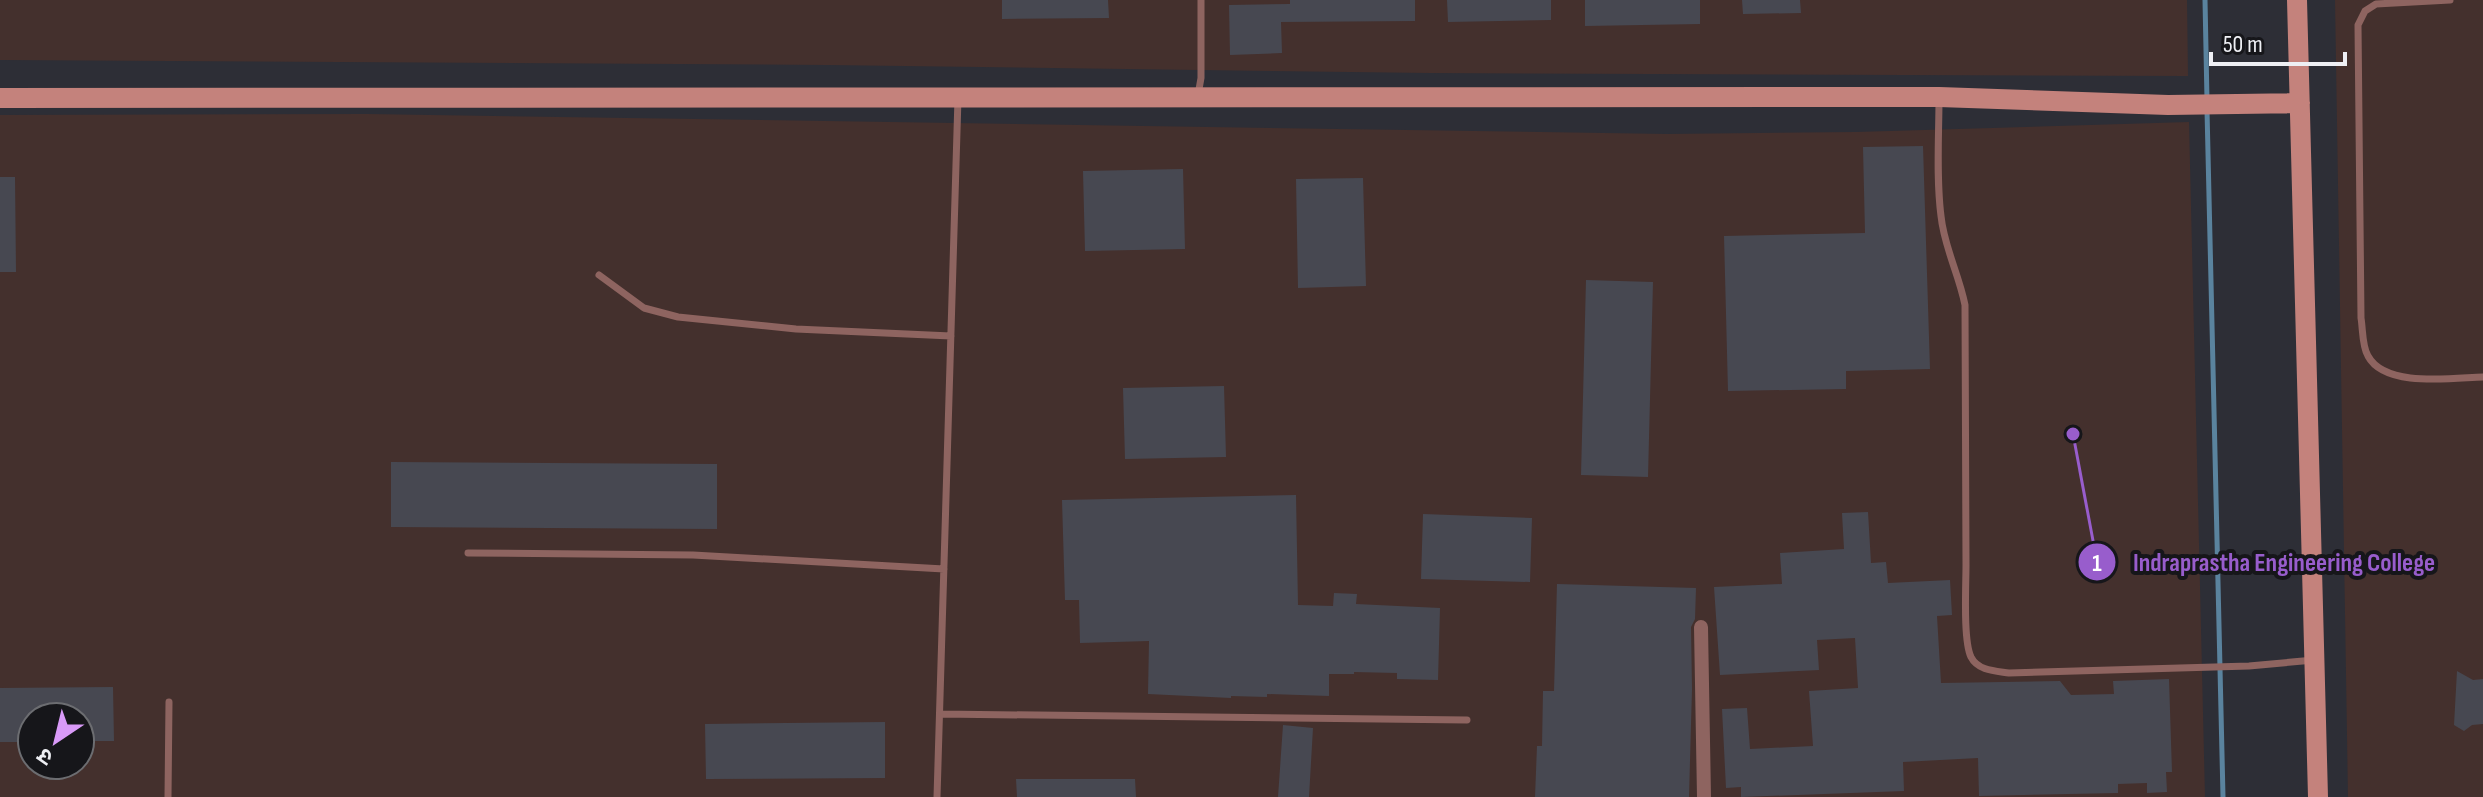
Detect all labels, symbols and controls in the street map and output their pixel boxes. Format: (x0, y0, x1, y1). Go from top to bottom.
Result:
scale bar (2211, 16, 2345, 66)
text: 50 m (2223, 30, 2263, 59)
callout: Indraprastha Engineering College (2077, 537, 2451, 587)
text: Indraprastha Engineering College (2133, 548, 2435, 579)
text: 1 (2092, 549, 2102, 578)
north arrow (16, 701, 96, 781)
text: उ (31, 741, 58, 771)

